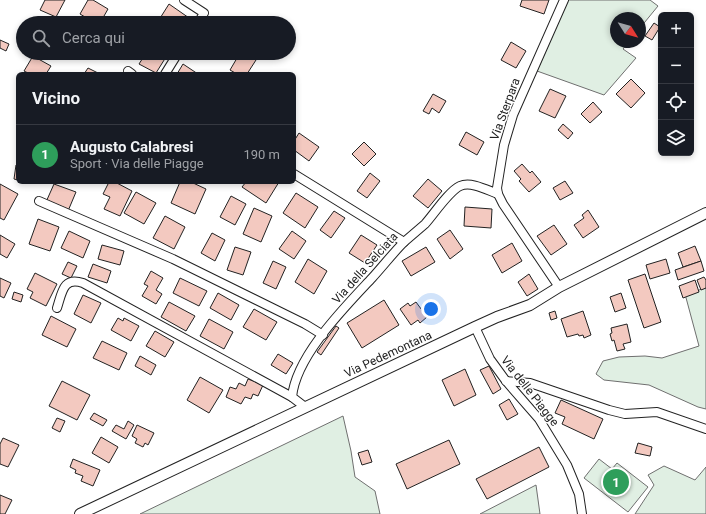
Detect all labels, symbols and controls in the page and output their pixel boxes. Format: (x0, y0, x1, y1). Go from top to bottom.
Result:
north arrow (610, 12, 646, 48)
map controls (658, 12, 694, 156)
button: + (658, 12, 694, 48)
search box (16, 16, 296, 60)
icon: search (30, 27, 52, 49)
text: Cerca qui (62, 29, 125, 47)
button: − (658, 48, 694, 84)
street label: Via Sterpara (487, 76, 523, 142)
button: locate (658, 84, 694, 120)
text: Vicino (32, 88, 80, 108)
button: layers (658, 120, 694, 156)
text: Augusto Calabresi (70, 138, 194, 156)
text: 1 (41, 147, 49, 162)
text: 190 m (243, 147, 280, 162)
text: Sport · Via delle Piagge (70, 156, 204, 171)
street label: Via della Selciata (329, 229, 401, 307)
your location (421, 299, 441, 319)
street label: Via Pedemontana (342, 328, 434, 380)
street label: Via delle Piagge (498, 353, 562, 429)
pin: 1 (603, 467, 629, 497)

